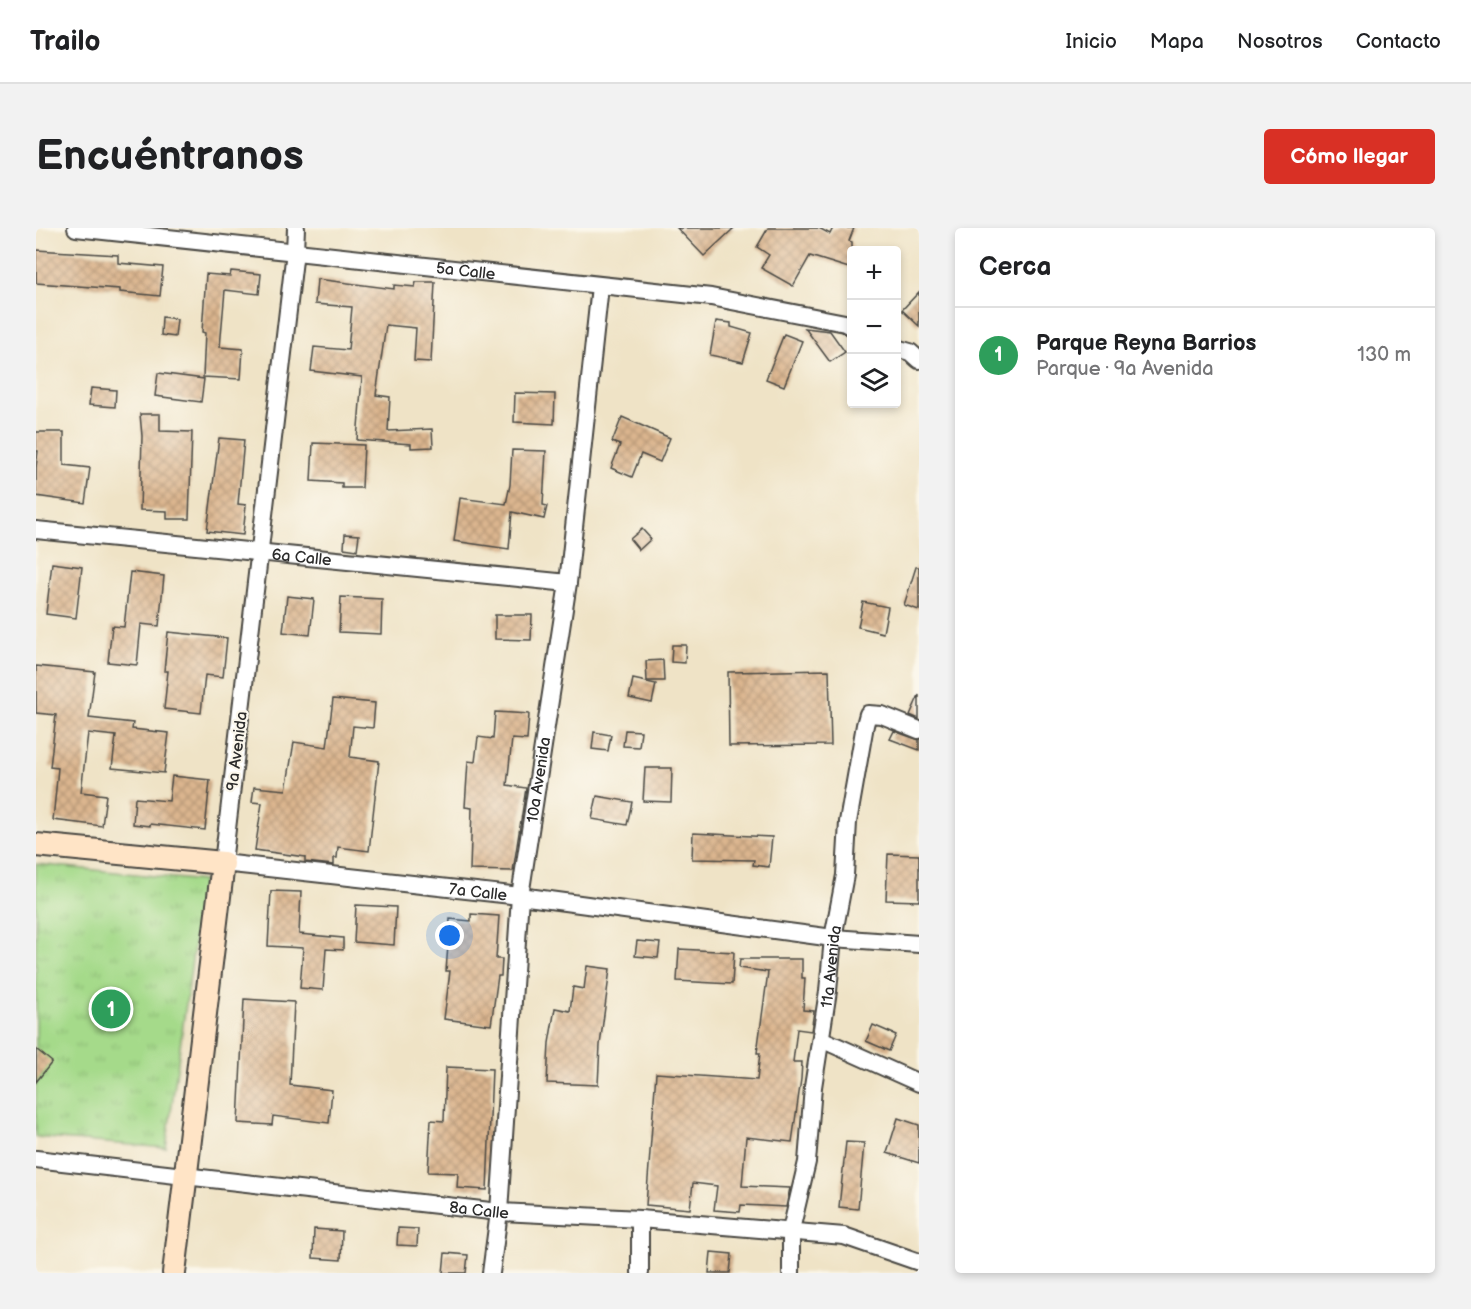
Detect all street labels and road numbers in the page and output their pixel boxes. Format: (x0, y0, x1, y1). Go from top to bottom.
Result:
street label: 5a Calle (435, 259, 497, 285)
street label: 6a Calle (271, 546, 333, 570)
street label: 9a Avenida (223, 710, 252, 792)
street label: 10a Avenida (523, 736, 555, 824)
street label: 7a Calle (448, 880, 509, 906)
street label: 11a Avenida (817, 924, 846, 1009)
street label: 8a Calle (448, 1198, 510, 1223)

